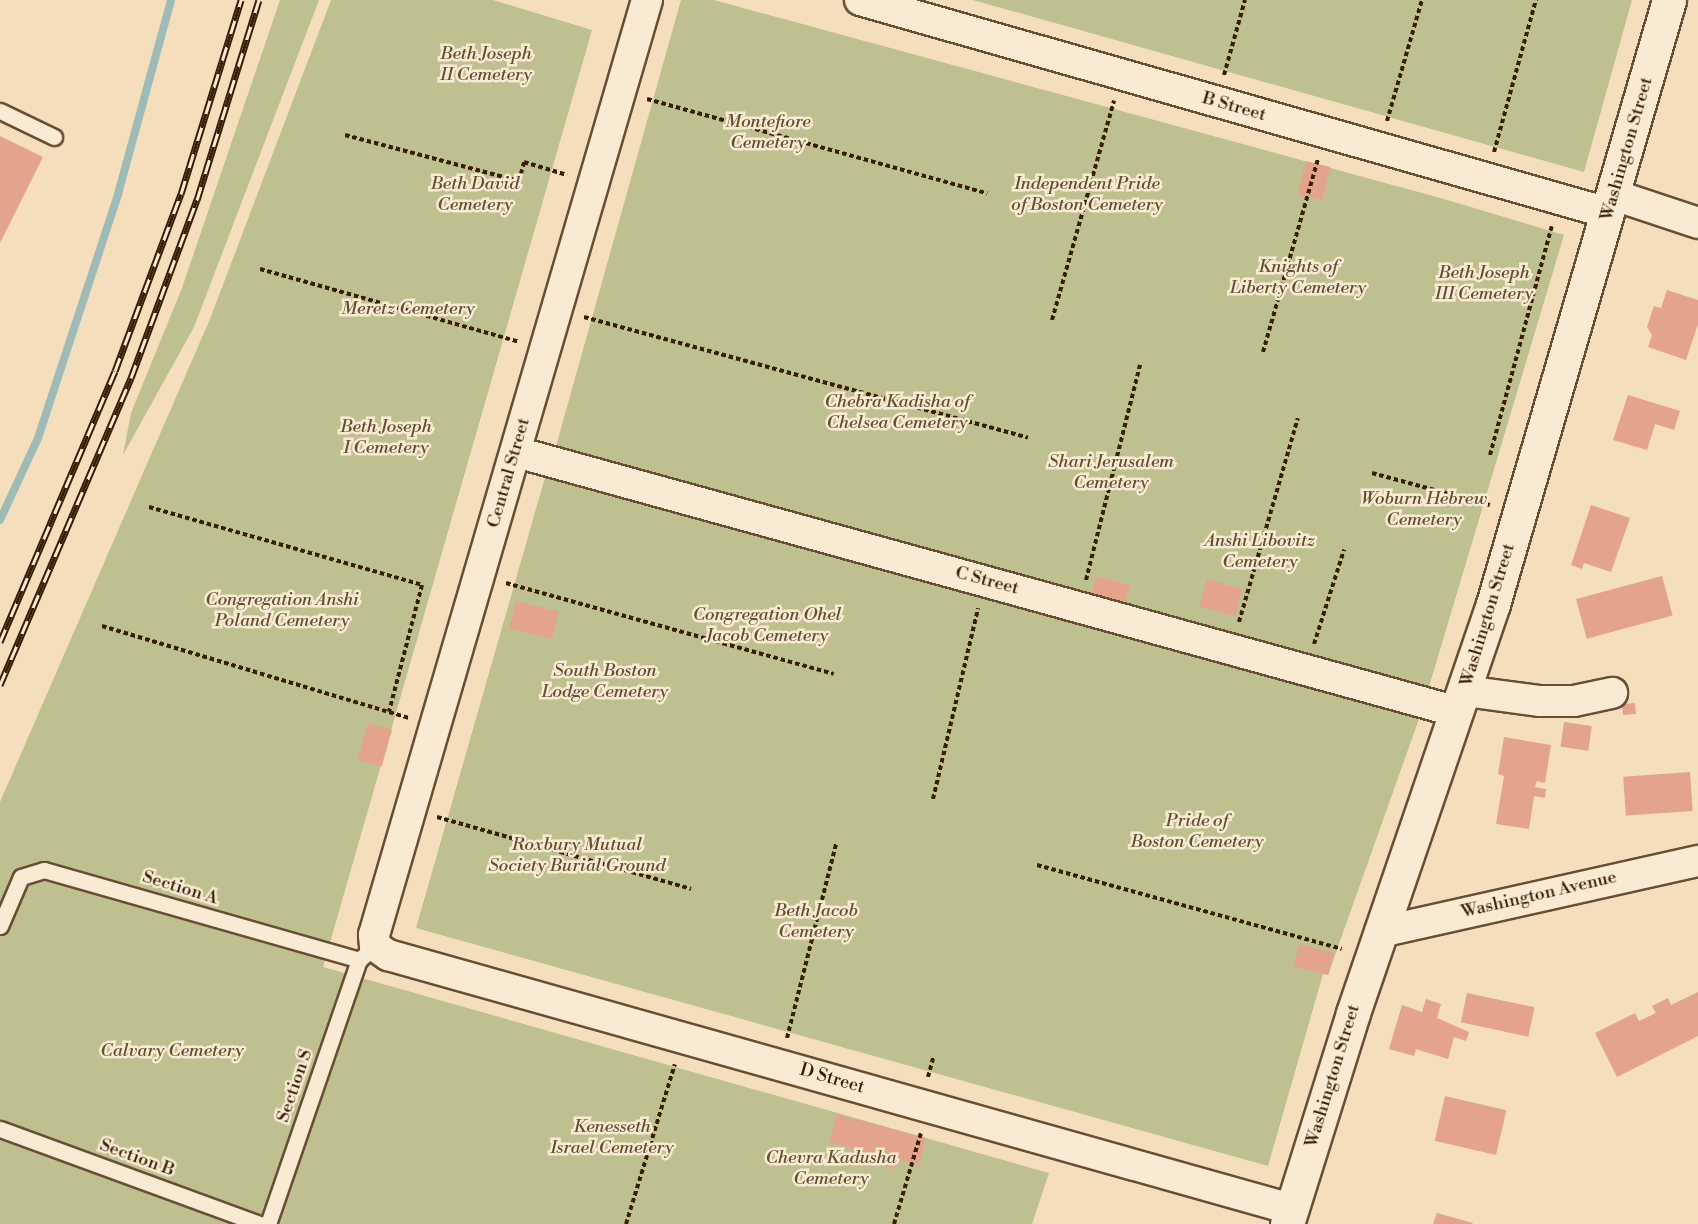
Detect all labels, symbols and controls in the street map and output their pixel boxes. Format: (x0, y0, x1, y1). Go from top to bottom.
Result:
park label: Beth Joseph II Cemetery (440, 44, 532, 86)
street label: Washington Street (1596, 75, 1658, 223)
street label: B Street (1200, 88, 1268, 126)
park label: Montefiore Cemetery (725, 112, 811, 154)
park label: Beth David Cemetery (431, 174, 519, 216)
park label: Independent Pride of Boston Cemetery (1011, 174, 1163, 216)
park label: Knights of Liberty Cemetery (1230, 257, 1366, 300)
park label: Beth Joseph III Cemetery (1435, 263, 1533, 306)
park label: Meretz Cemetery (341, 298, 475, 320)
park label: Chebra Kadisha of Chelsea Cemetery (824, 392, 970, 434)
street label: Central Street (483, 416, 535, 530)
park label: Beth Joseph I Cemetery (340, 417, 432, 460)
park label: Shari Jerusalem Cemetery (1048, 452, 1174, 494)
park label: Woburn Hebrew Cemetery (1361, 489, 1487, 532)
park label: Anshi Libovitz Cemetery (1205, 531, 1315, 574)
street label: Washington Street (1456, 541, 1520, 689)
street label: C Street (953, 562, 1021, 600)
park label: Congregation Anshi Poland Cemetery (205, 590, 359, 632)
park label: Congregation Ohel Jacob Cemetery (693, 605, 841, 648)
park label: South Boston Lodge Cemetery (542, 661, 668, 704)
park label: Pride of Boston Cemetery (1131, 811, 1263, 854)
park label: Roxbury Mutual Society Burial Ground (488, 835, 666, 878)
street label: Section A (140, 866, 220, 910)
street label: Washington Avenue (1459, 867, 1619, 923)
park label: Beth Jacob Cemetery (774, 901, 858, 944)
street label: Washington Street (1301, 1002, 1365, 1150)
park label: Calvary Cemetery (100, 1040, 244, 1062)
street label: Section S (272, 1047, 318, 1125)
street label: D Street (797, 1059, 867, 1099)
park label: Kenesseth Israel Cemetery (550, 1117, 674, 1160)
street label: Section B (97, 1135, 177, 1181)
park label: Chevra Kadusha Cemetery (766, 1148, 896, 1190)

